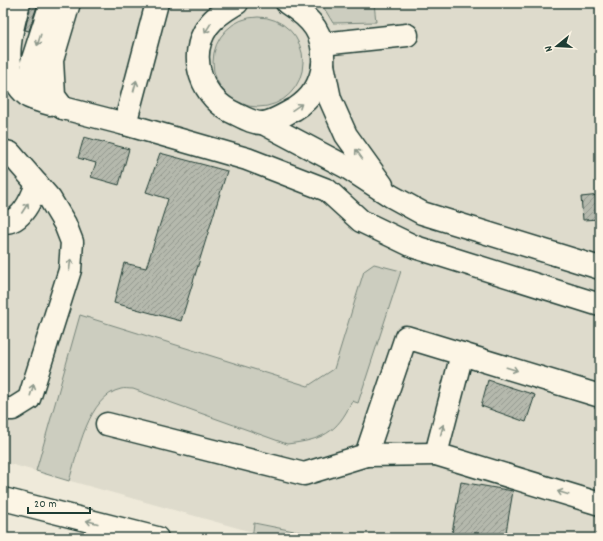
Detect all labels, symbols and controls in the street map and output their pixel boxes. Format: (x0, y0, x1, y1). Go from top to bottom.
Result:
one-way arrow (203, 22, 211, 34)
north arrow (537, 26, 577, 66)
one-way arrow (35, 33, 42, 46)
text: N (541, 43, 558, 54)
one-way arrow (132, 80, 139, 93)
one-way arrow (292, 102, 303, 111)
one-way arrow (355, 149, 363, 160)
one-way arrow (21, 202, 29, 214)
one-way arrow (66, 259, 74, 272)
one-way arrow (505, 366, 518, 373)
one-way arrow (29, 383, 36, 396)
one-way arrow (439, 423, 446, 436)
scale bar (28, 489, 90, 515)
one-way arrow (556, 489, 569, 496)
text: 20 m (34, 496, 57, 513)
one-way arrow (86, 517, 99, 525)

